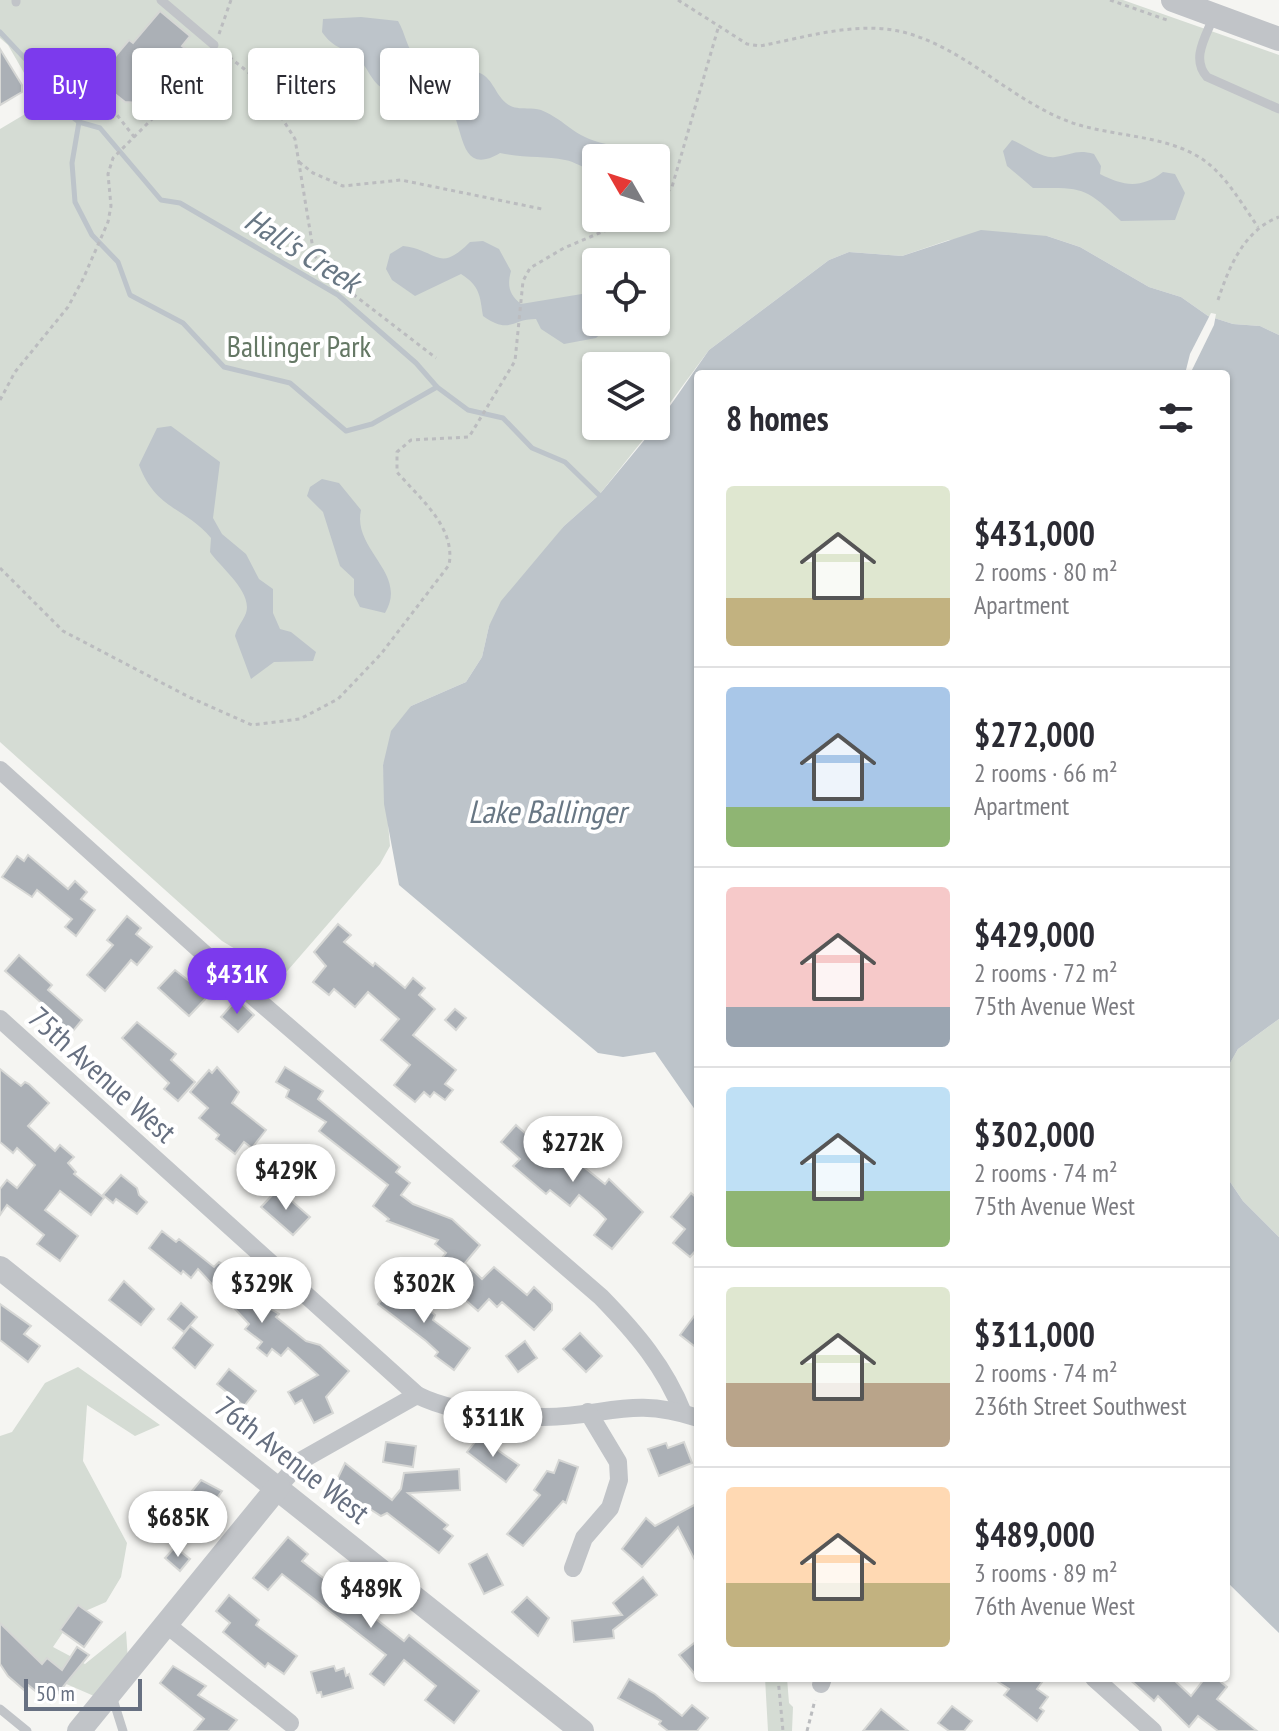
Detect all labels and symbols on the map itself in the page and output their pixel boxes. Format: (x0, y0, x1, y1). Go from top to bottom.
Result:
north arrow (582, 144, 670, 232)
water label: Hall's Creek (238, 198, 372, 304)
park label: Ballinger Park (227, 326, 372, 365)
water label: Lake Ballinger (468, 790, 630, 832)
pin: $431K (181, 948, 293, 1016)
street label: 75th Avenue West (21, 997, 186, 1151)
pin: $272K (517, 1116, 629, 1184)
pin: $429K (230, 1144, 342, 1212)
pin: $329K (206, 1257, 318, 1325)
pin: $302K (368, 1257, 480, 1325)
street label: 76th Avenue West (208, 1386, 379, 1532)
pin: $311K (437, 1391, 549, 1459)
pin: $685K (122, 1491, 234, 1559)
pin: $489K (315, 1562, 427, 1630)
scale bar (24, 1675, 142, 1711)

